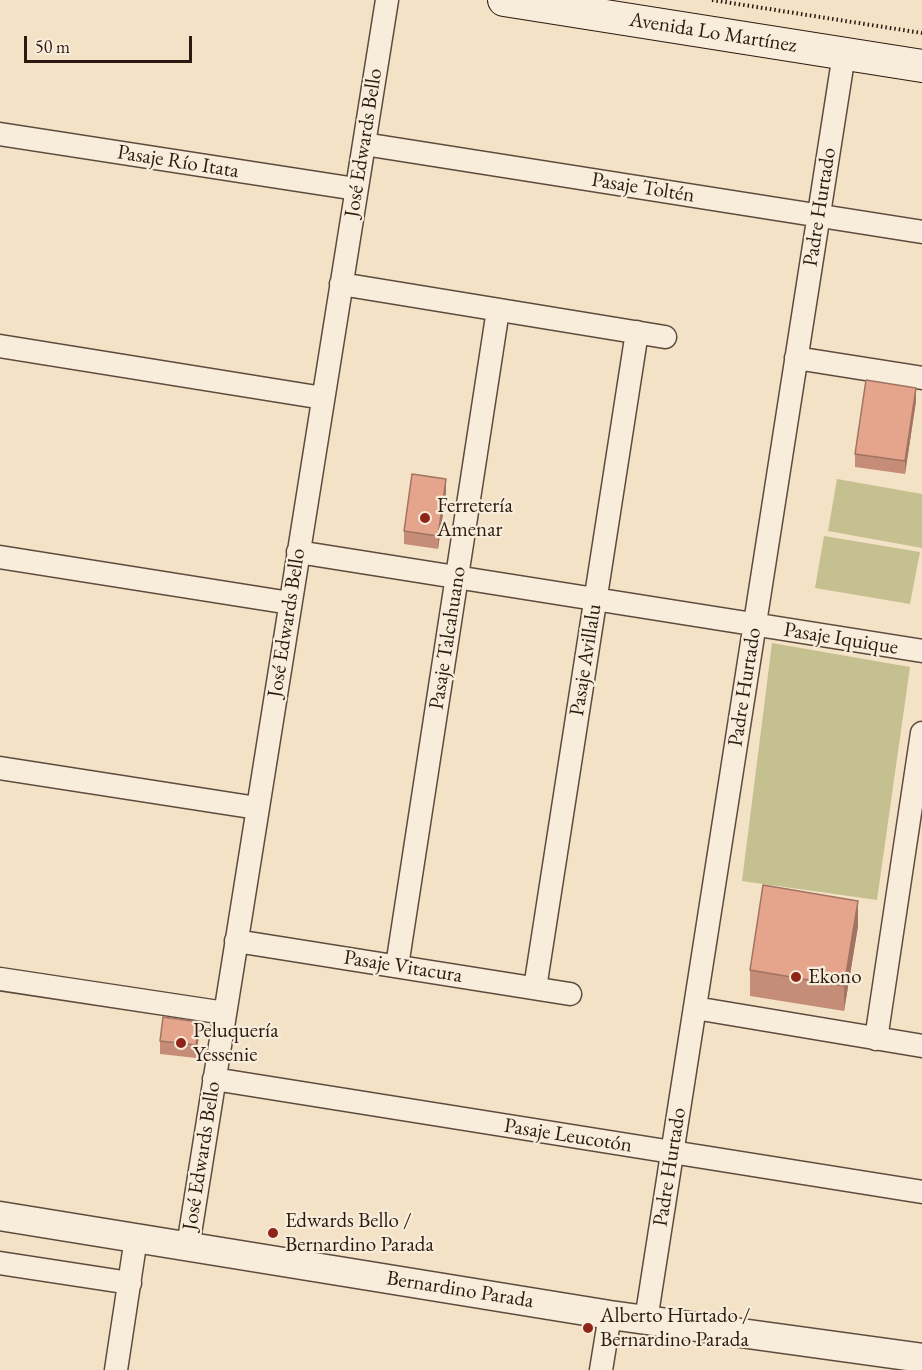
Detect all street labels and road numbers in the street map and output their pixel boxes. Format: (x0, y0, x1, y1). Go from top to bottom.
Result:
street label: Avenida Lo Martínez (628, 7, 798, 59)
street label: José Edwards Bello (340, 67, 388, 219)
street label: Pasaje Río Itata (115, 140, 241, 184)
street label: Padre Hurtado (798, 146, 842, 268)
street label: Pasaje Toltén (590, 167, 696, 209)
street label: José Edwards Bello (263, 547, 311, 699)
street label: Pasaje Talcahuano (424, 565, 472, 711)
street label: Pasaje Avillalu (565, 602, 607, 718)
street label: Pasaje Iquique (782, 618, 900, 660)
street label: Padre Hurtado (723, 626, 767, 748)
street label: Pasaje Vitacura (342, 945, 464, 989)
street label: José Edwards Bello (178, 1080, 226, 1232)
street label: Padre Hurtado (648, 1106, 692, 1228)
street label: Pasaje Leucotón (502, 1113, 634, 1159)
street label: Bernardino Parada (385, 1266, 535, 1314)

